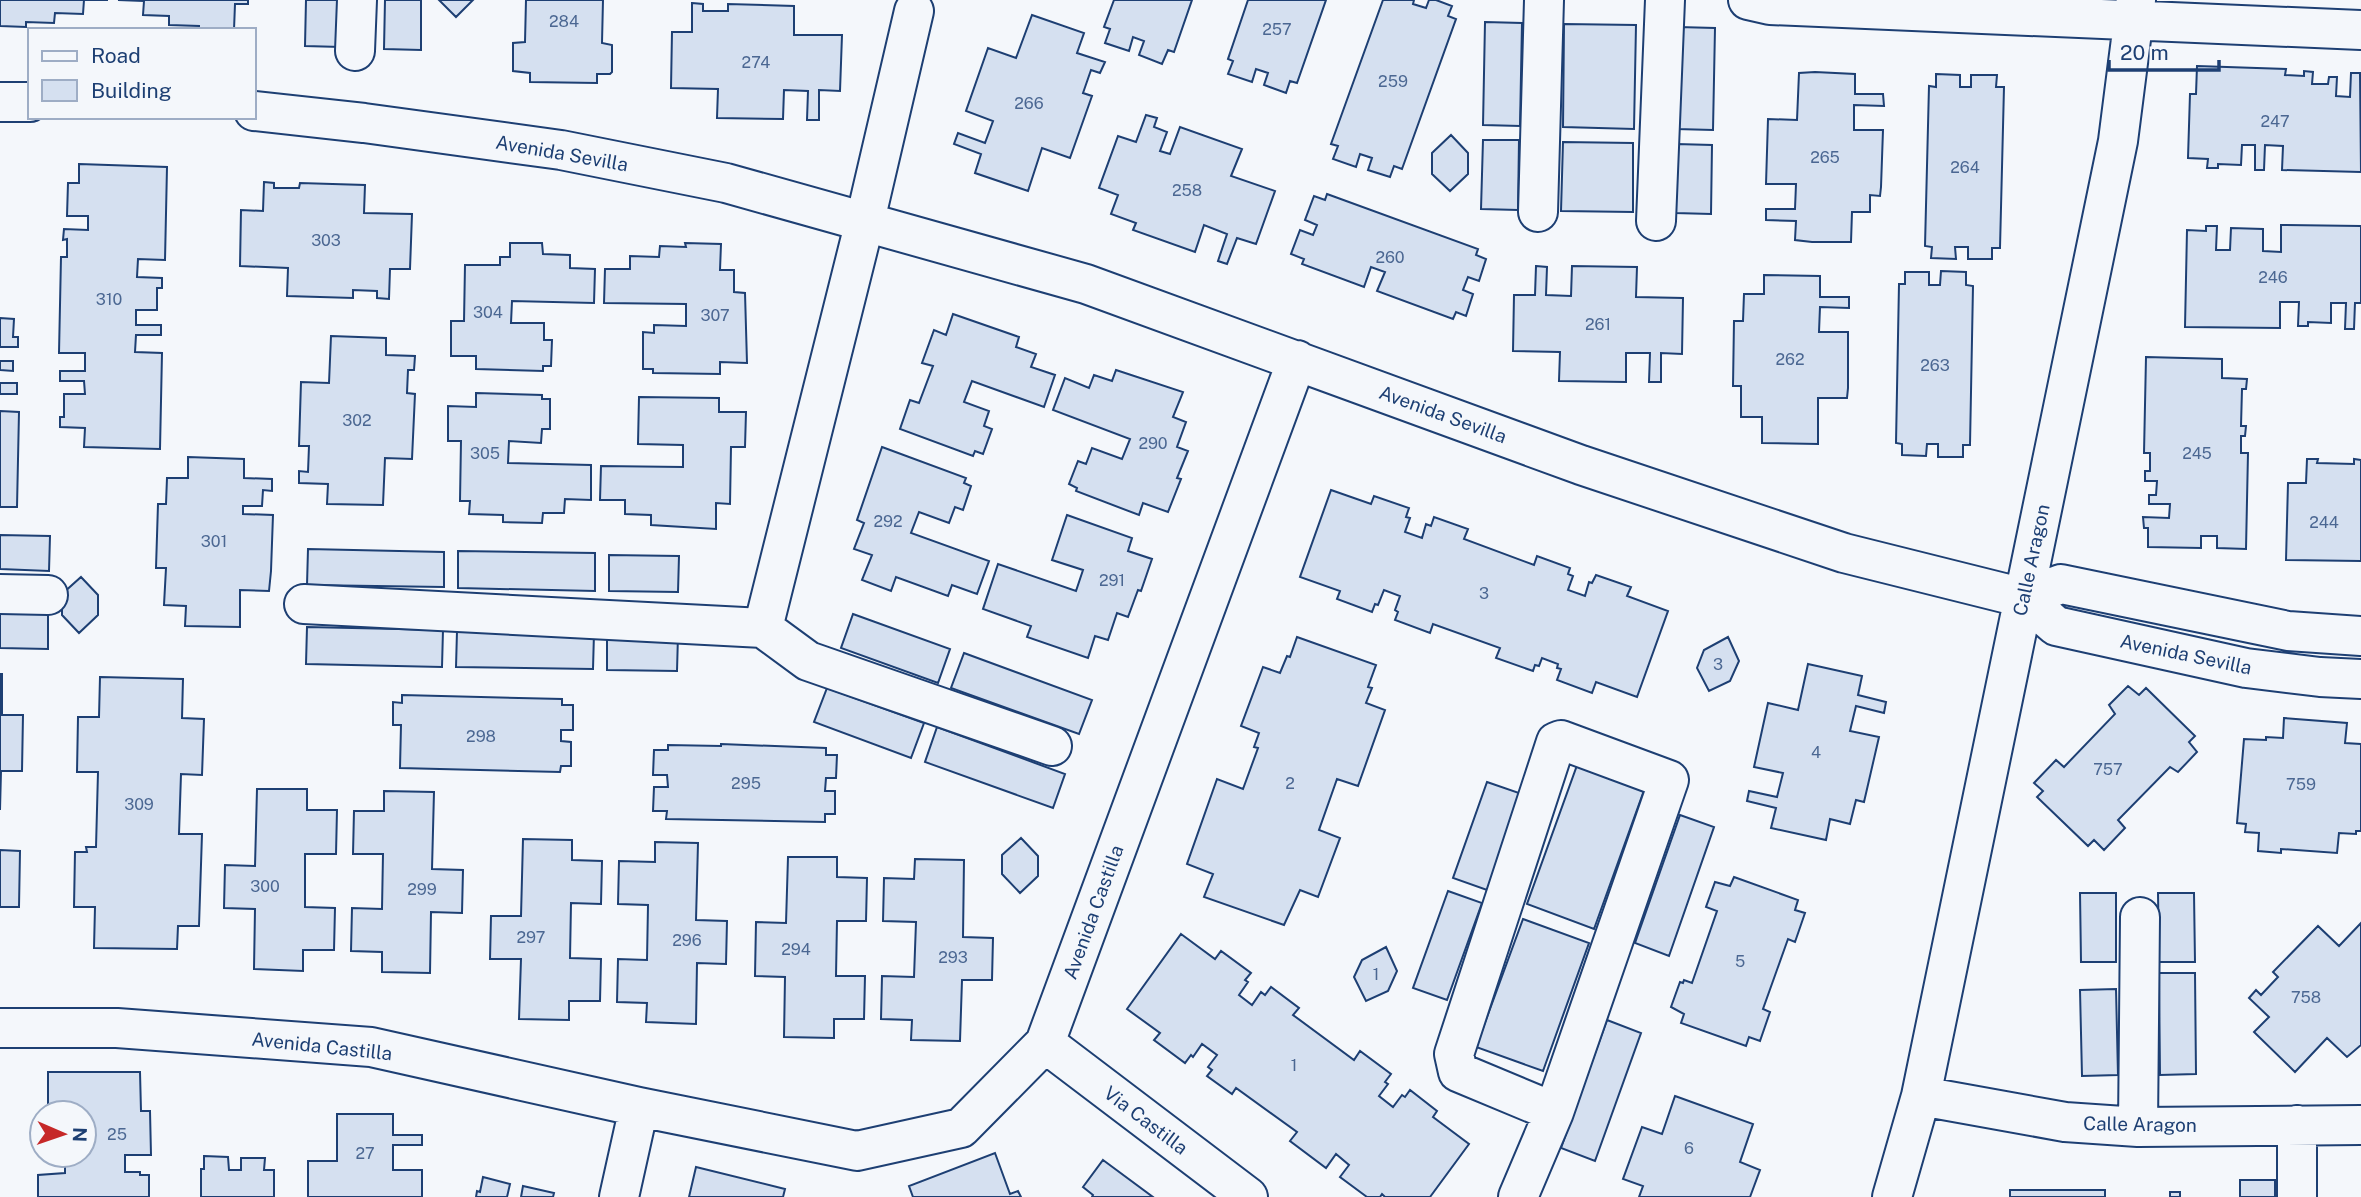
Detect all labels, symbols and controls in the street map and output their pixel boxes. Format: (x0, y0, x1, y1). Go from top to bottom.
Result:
house number: 284 (549, 12, 579, 31)
house number: 257 (1262, 20, 1292, 39)
legend (28, 28, 256, 119)
scale bar (2109, 28, 2219, 72)
text: 20 m (2120, 40, 2169, 65)
text: Road (91, 43, 141, 68)
house number: 274 (742, 53, 770, 72)
house number: 259 (1378, 72, 1408, 91)
text: Building (91, 78, 172, 103)
house number: 266 (1014, 94, 1044, 113)
house number: 247 (2260, 112, 2290, 131)
street label: Avenida Sevilla (494, 131, 630, 175)
house number: 265 (1810, 148, 1840, 167)
house number: 264 (1950, 158, 1980, 177)
house number: 258 (1172, 181, 1202, 200)
house number: 303 (311, 231, 341, 250)
house number: 260 (1375, 248, 1405, 267)
house number: 246 (2258, 268, 2288, 287)
house number: 310 (96, 290, 122, 309)
house number: 304 (473, 303, 503, 322)
house number: 307 (700, 306, 730, 325)
house number: 261 (1585, 315, 1611, 334)
house number: 262 (1775, 350, 1805, 369)
house number: 263 (1920, 356, 1950, 375)
street label: Avenida Sevilla (1376, 381, 1510, 447)
house number: 302 (342, 411, 372, 430)
house number: 290 (1138, 434, 1168, 453)
house number: 305 (470, 444, 500, 463)
house number: 245 (2182, 444, 2212, 463)
street label: Calle Aragon (2008, 502, 2054, 618)
house number: 292 (873, 512, 903, 531)
house number: 244 (2309, 513, 2339, 532)
house number: 301 (201, 532, 227, 551)
house number: 291 (1099, 571, 1125, 590)
house number: 3 (1479, 584, 1489, 603)
street label: Avenida Sevilla (2118, 629, 2254, 679)
house number: 3 (1713, 655, 1723, 674)
house number: 298 (466, 727, 496, 746)
house number: 4 (1811, 743, 1821, 762)
house number: 757 (2093, 760, 2123, 779)
house number: 295 (731, 774, 761, 793)
house number: 2 (1285, 774, 1295, 793)
house number: 759 (2286, 775, 2316, 794)
house number: 309 (124, 795, 154, 814)
street label: Avenida Castilla (1059, 842, 1127, 982)
house number: 300 (250, 877, 280, 896)
house number: 299 (407, 880, 437, 899)
house number: 297 (517, 928, 545, 947)
house number: 296 (672, 931, 702, 950)
house number: 294 (781, 940, 811, 959)
house number: 293 (938, 948, 968, 967)
house number: 5 (1735, 952, 1745, 971)
house number: 1 (1373, 965, 1379, 984)
house number: 758 (2291, 988, 2321, 1007)
street label: Avenida Castilla (251, 1028, 393, 1064)
house number: 1 (1291, 1056, 1297, 1075)
street label: Via Castilla (1100, 1081, 1192, 1159)
north arrow (28, 1099, 98, 1169)
street label: Calle Aragon (2083, 1112, 2197, 1136)
house number: 25 (107, 1125, 127, 1144)
text: N (69, 1127, 91, 1142)
house number: 6 (1684, 1139, 1694, 1158)
house number: 27 (355, 1144, 375, 1163)

